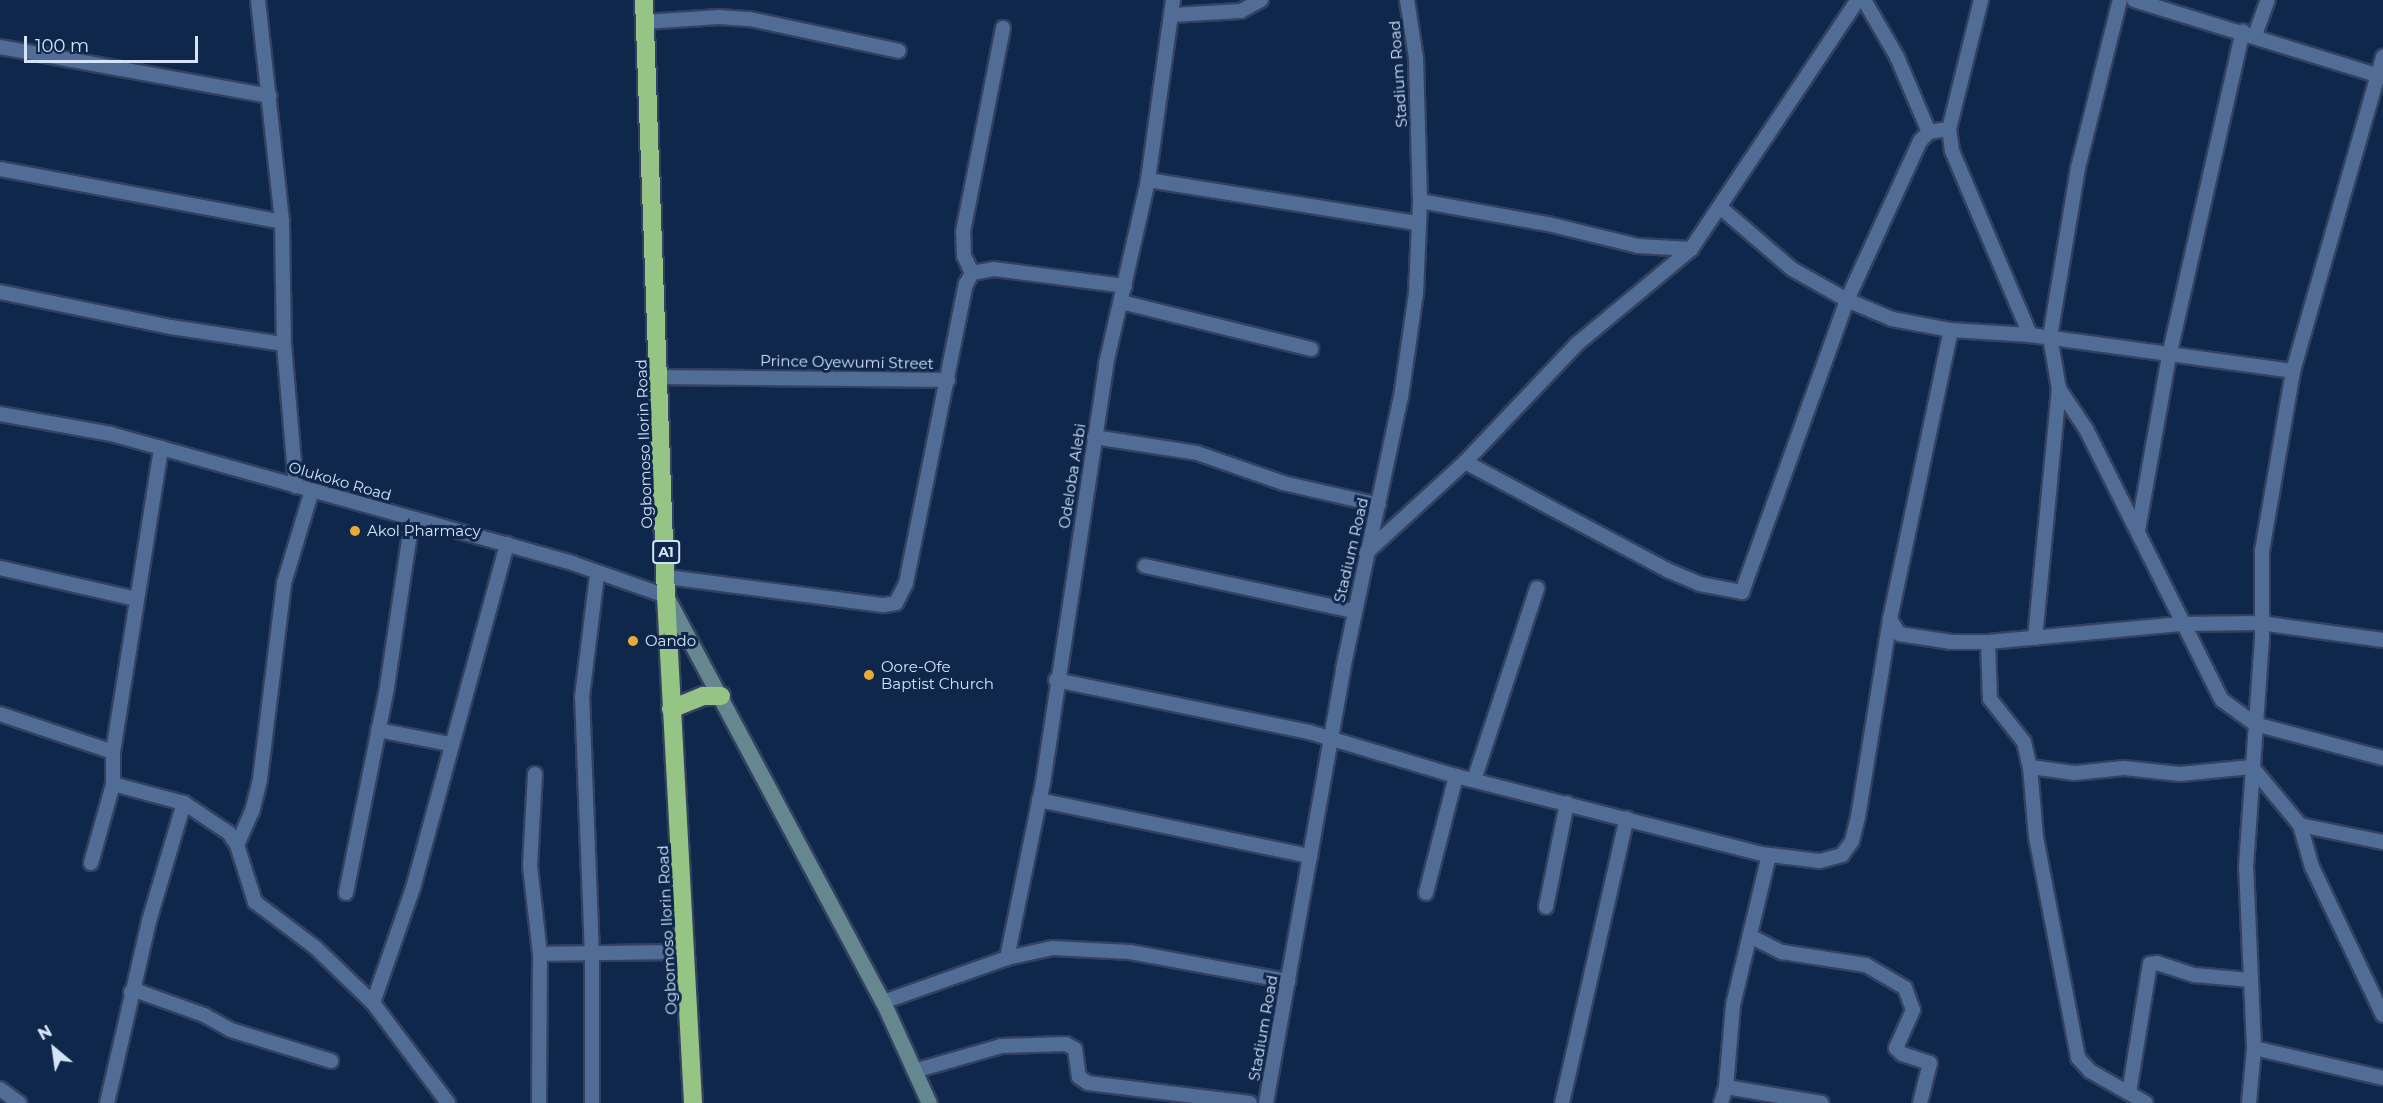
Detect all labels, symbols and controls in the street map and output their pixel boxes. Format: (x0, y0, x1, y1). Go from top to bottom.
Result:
street label: Stadium Road (1385, 20, 1411, 128)
scale bar (27, 24, 201, 62)
text: 100 m (35, 35, 89, 57)
street label: Prince Oyewumi Street (760, 351, 934, 373)
street label: Ogbomoso Ilorin Road (632, 359, 656, 529)
street label: Odeloba Alebi (1055, 422, 1089, 530)
street label: Olukoko Road (287, 458, 393, 504)
street label: Stadium Road (1330, 496, 1372, 604)
place label: Akol Pharmacy (367, 522, 481, 540)
marker: Akol Pharmacy (348, 524, 362, 538)
road number: A1 (651, 541, 681, 563)
place label: Oando (645, 632, 696, 650)
marker: Oando (626, 634, 640, 648)
place label: Oore-Ofe Baptist Church (881, 657, 994, 692)
marker: Oore-Ofe Baptist Church (862, 668, 876, 682)
street label: Ogbomoso Ilorin Road (654, 845, 680, 1015)
street label: Stadium Road (1245, 974, 1281, 1082)
north arrow (24, 1019, 84, 1079)
text: N (35, 1021, 55, 1044)

